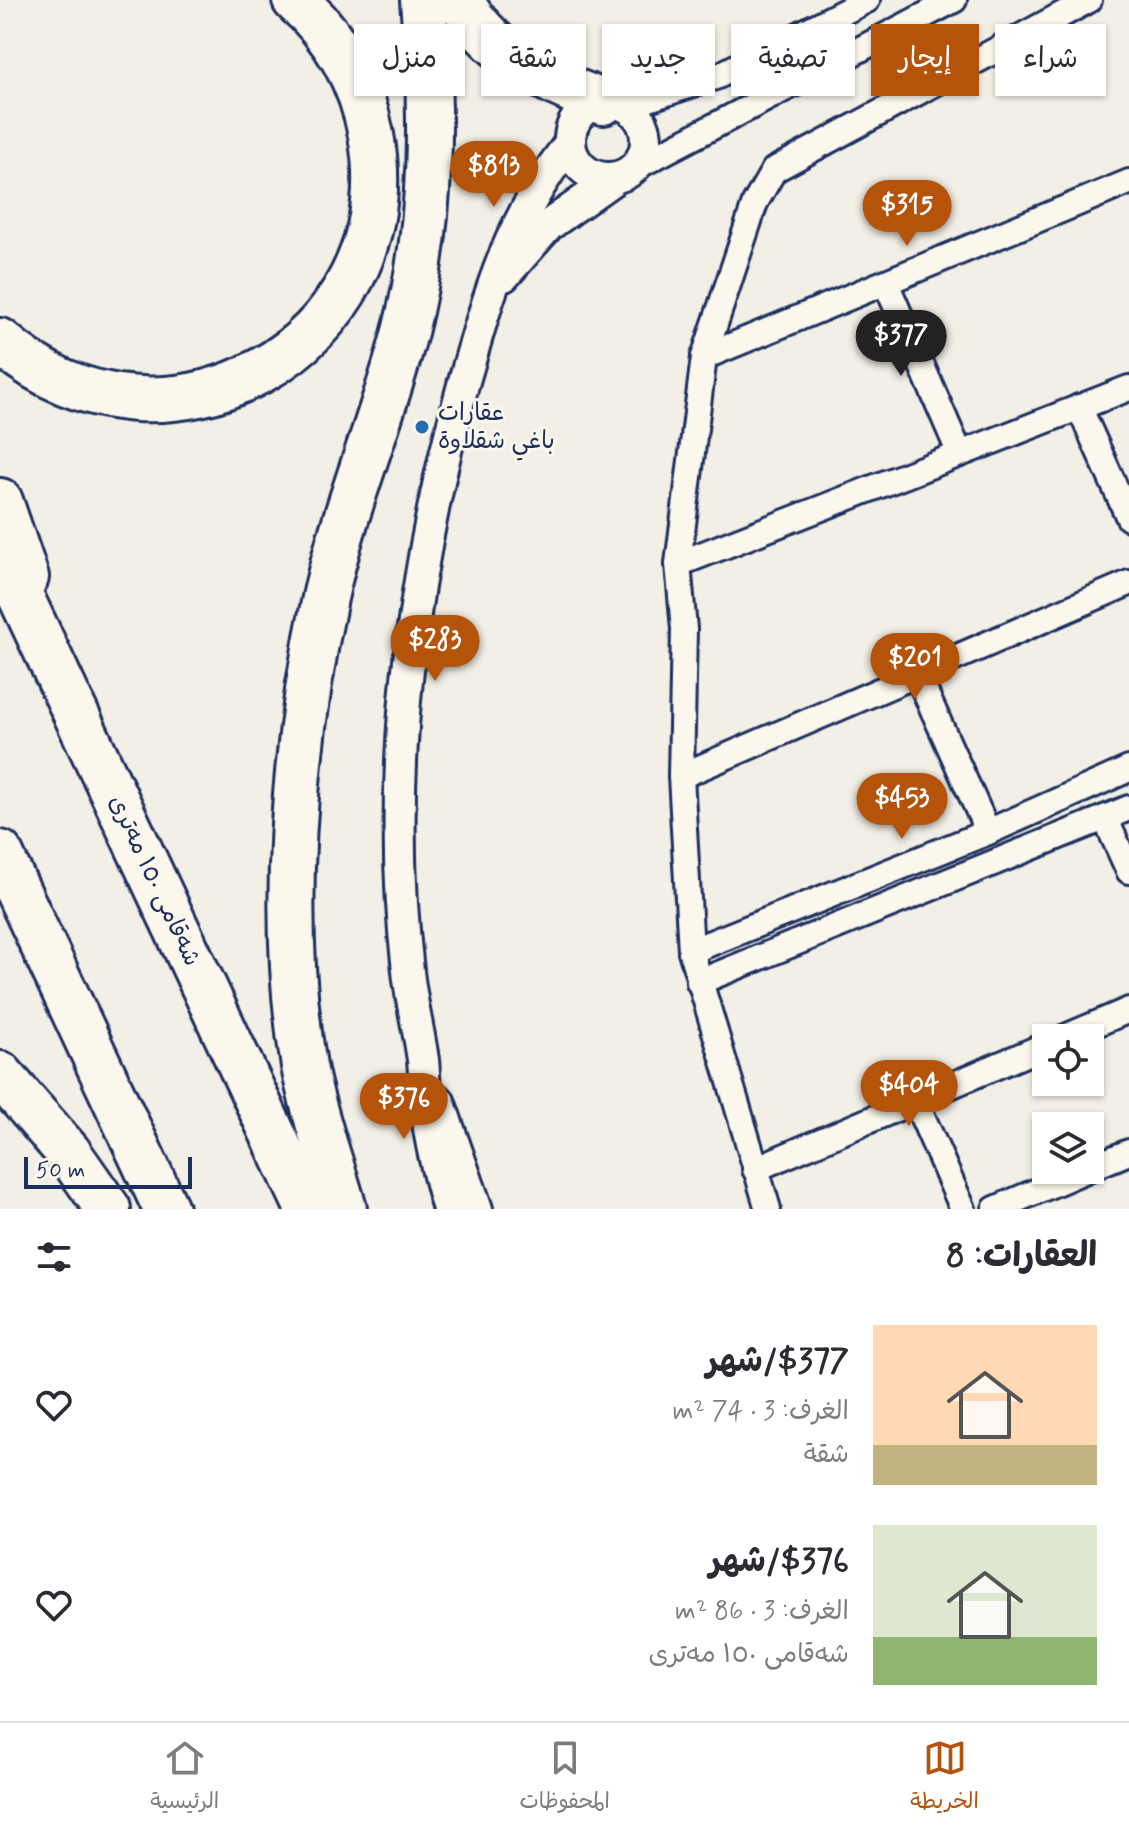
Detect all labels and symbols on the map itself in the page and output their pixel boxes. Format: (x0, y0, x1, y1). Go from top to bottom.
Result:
pin: $813 (447, 141, 541, 209)
pin: $315 (860, 180, 954, 248)
pin: $377 (854, 310, 948, 378)
place label: عقارات باغي شقلاوة (438, 398, 555, 461)
marker: عقارات باغي شقلاوة (413, 418, 431, 436)
pin: $283 (388, 615, 482, 683)
pin: $201 (868, 633, 962, 701)
pin: $453 (855, 773, 949, 841)
street label: شەقامی ١٥٠ مەتری (101, 791, 207, 971)
pin: $404 (862, 1060, 956, 1128)
pin: $376 (357, 1073, 451, 1141)
scale bar (24, 1153, 192, 1189)

